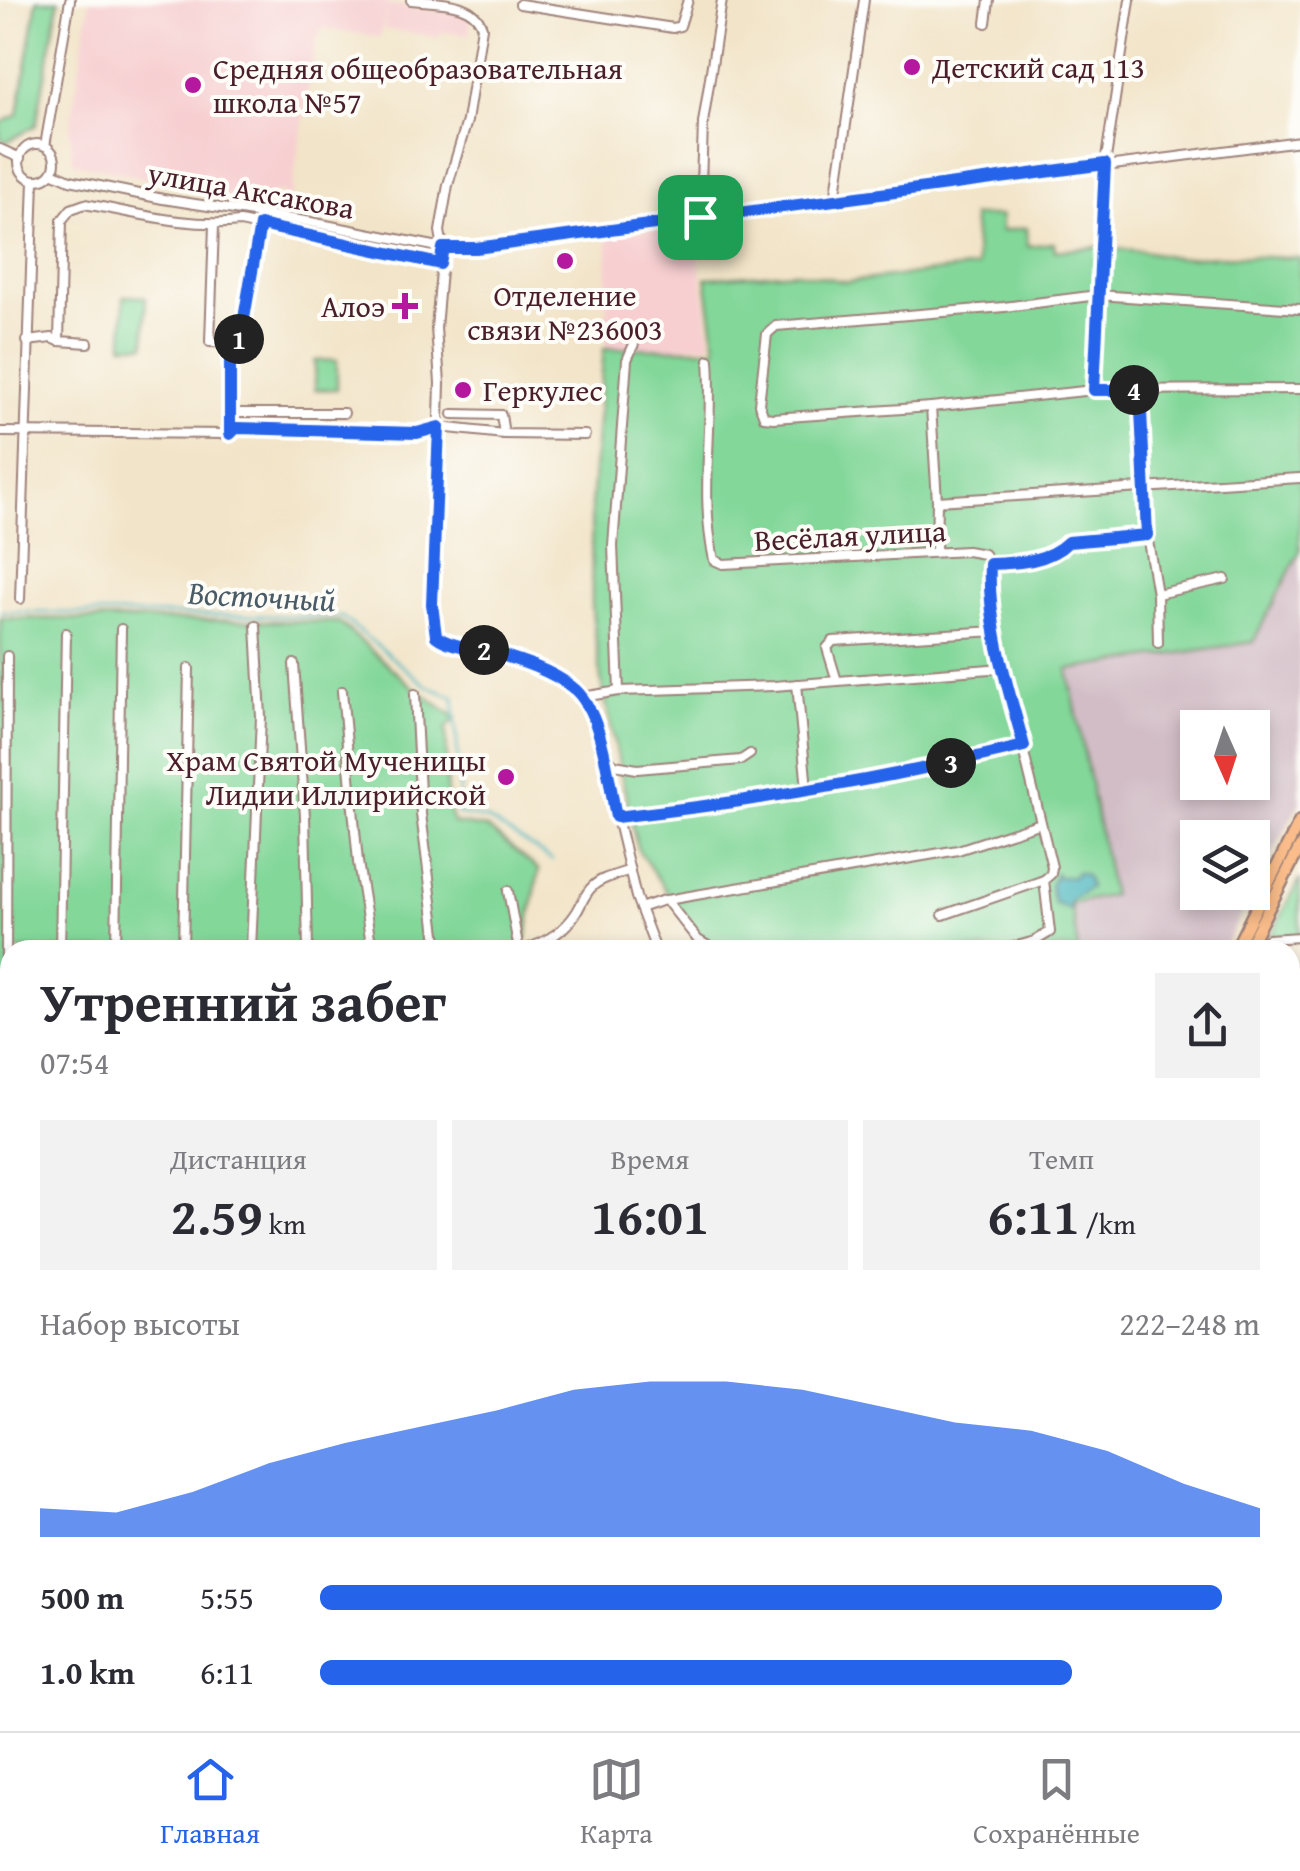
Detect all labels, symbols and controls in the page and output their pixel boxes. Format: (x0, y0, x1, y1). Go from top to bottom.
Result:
place label: Детский сад 113 (931, 45, 1145, 89)
place label: Средняя общеобразовательная школа №57 (213, 46, 623, 124)
marker: Детский сад 113 (901, 56, 923, 78)
marker: Средняя общеобразовательная школа №57 (182, 74, 204, 96)
street label: улица Аксакова (143, 150, 358, 230)
pin (658, 175, 743, 260)
icon: arrive (673, 190, 728, 245)
marker: Отделение связи №236003 (554, 250, 576, 272)
place label: Отделение связи №236003 (467, 273, 663, 351)
place label: Алоэ (321, 284, 385, 328)
marker: Алоэ (394, 295, 416, 317)
pin: 1 (214, 314, 264, 364)
text: 1 (232, 318, 246, 359)
pin: 4 (1109, 365, 1159, 415)
place label: Геркулес (483, 368, 603, 412)
text: 4 (1127, 369, 1141, 410)
marker: Геркулес (452, 379, 474, 401)
street label: Весёлая улица (753, 508, 948, 562)
water label: Восточный (186, 569, 337, 623)
pin: 2 (459, 625, 509, 675)
text: 2 (477, 629, 491, 670)
north arrow (1180, 710, 1270, 800)
map controls (1180, 710, 1270, 910)
place label: Храм Святой Мученицы Лидии Иллирийской (166, 738, 486, 816)
pin: 3 (926, 738, 976, 788)
text: 3 (944, 742, 958, 783)
marker: Храм Святой Мученицы Лидии Иллирийской (495, 766, 517, 788)
button: layers (1180, 820, 1270, 910)
text: Утренний забег (40, 961, 446, 1041)
button: share (1155, 973, 1260, 1078)
text: 07:54 (40, 1039, 109, 1086)
text: Дистанция (170, 1138, 307, 1179)
text: Время (611, 1138, 689, 1179)
text: Темп (1029, 1138, 1094, 1179)
text: 2.59 (171, 1179, 263, 1252)
text: 16:01 (591, 1179, 709, 1252)
text: 6:11 (987, 1179, 1079, 1252)
text: km (263, 1203, 306, 1244)
text: /km (1079, 1203, 1136, 1244)
text: Набор высоты (40, 1300, 240, 1347)
text: 222–248 m (1119, 1300, 1260, 1347)
text: 500 m (40, 1574, 124, 1621)
text: 5:55 (200, 1574, 254, 1621)
text: 1.0 km (40, 1649, 135, 1696)
text: 6:11 (200, 1649, 254, 1696)
tab: Главная (160, 1752, 260, 1853)
tab: Карта (580, 1752, 653, 1853)
tab: Сохранённые (973, 1752, 1140, 1853)

